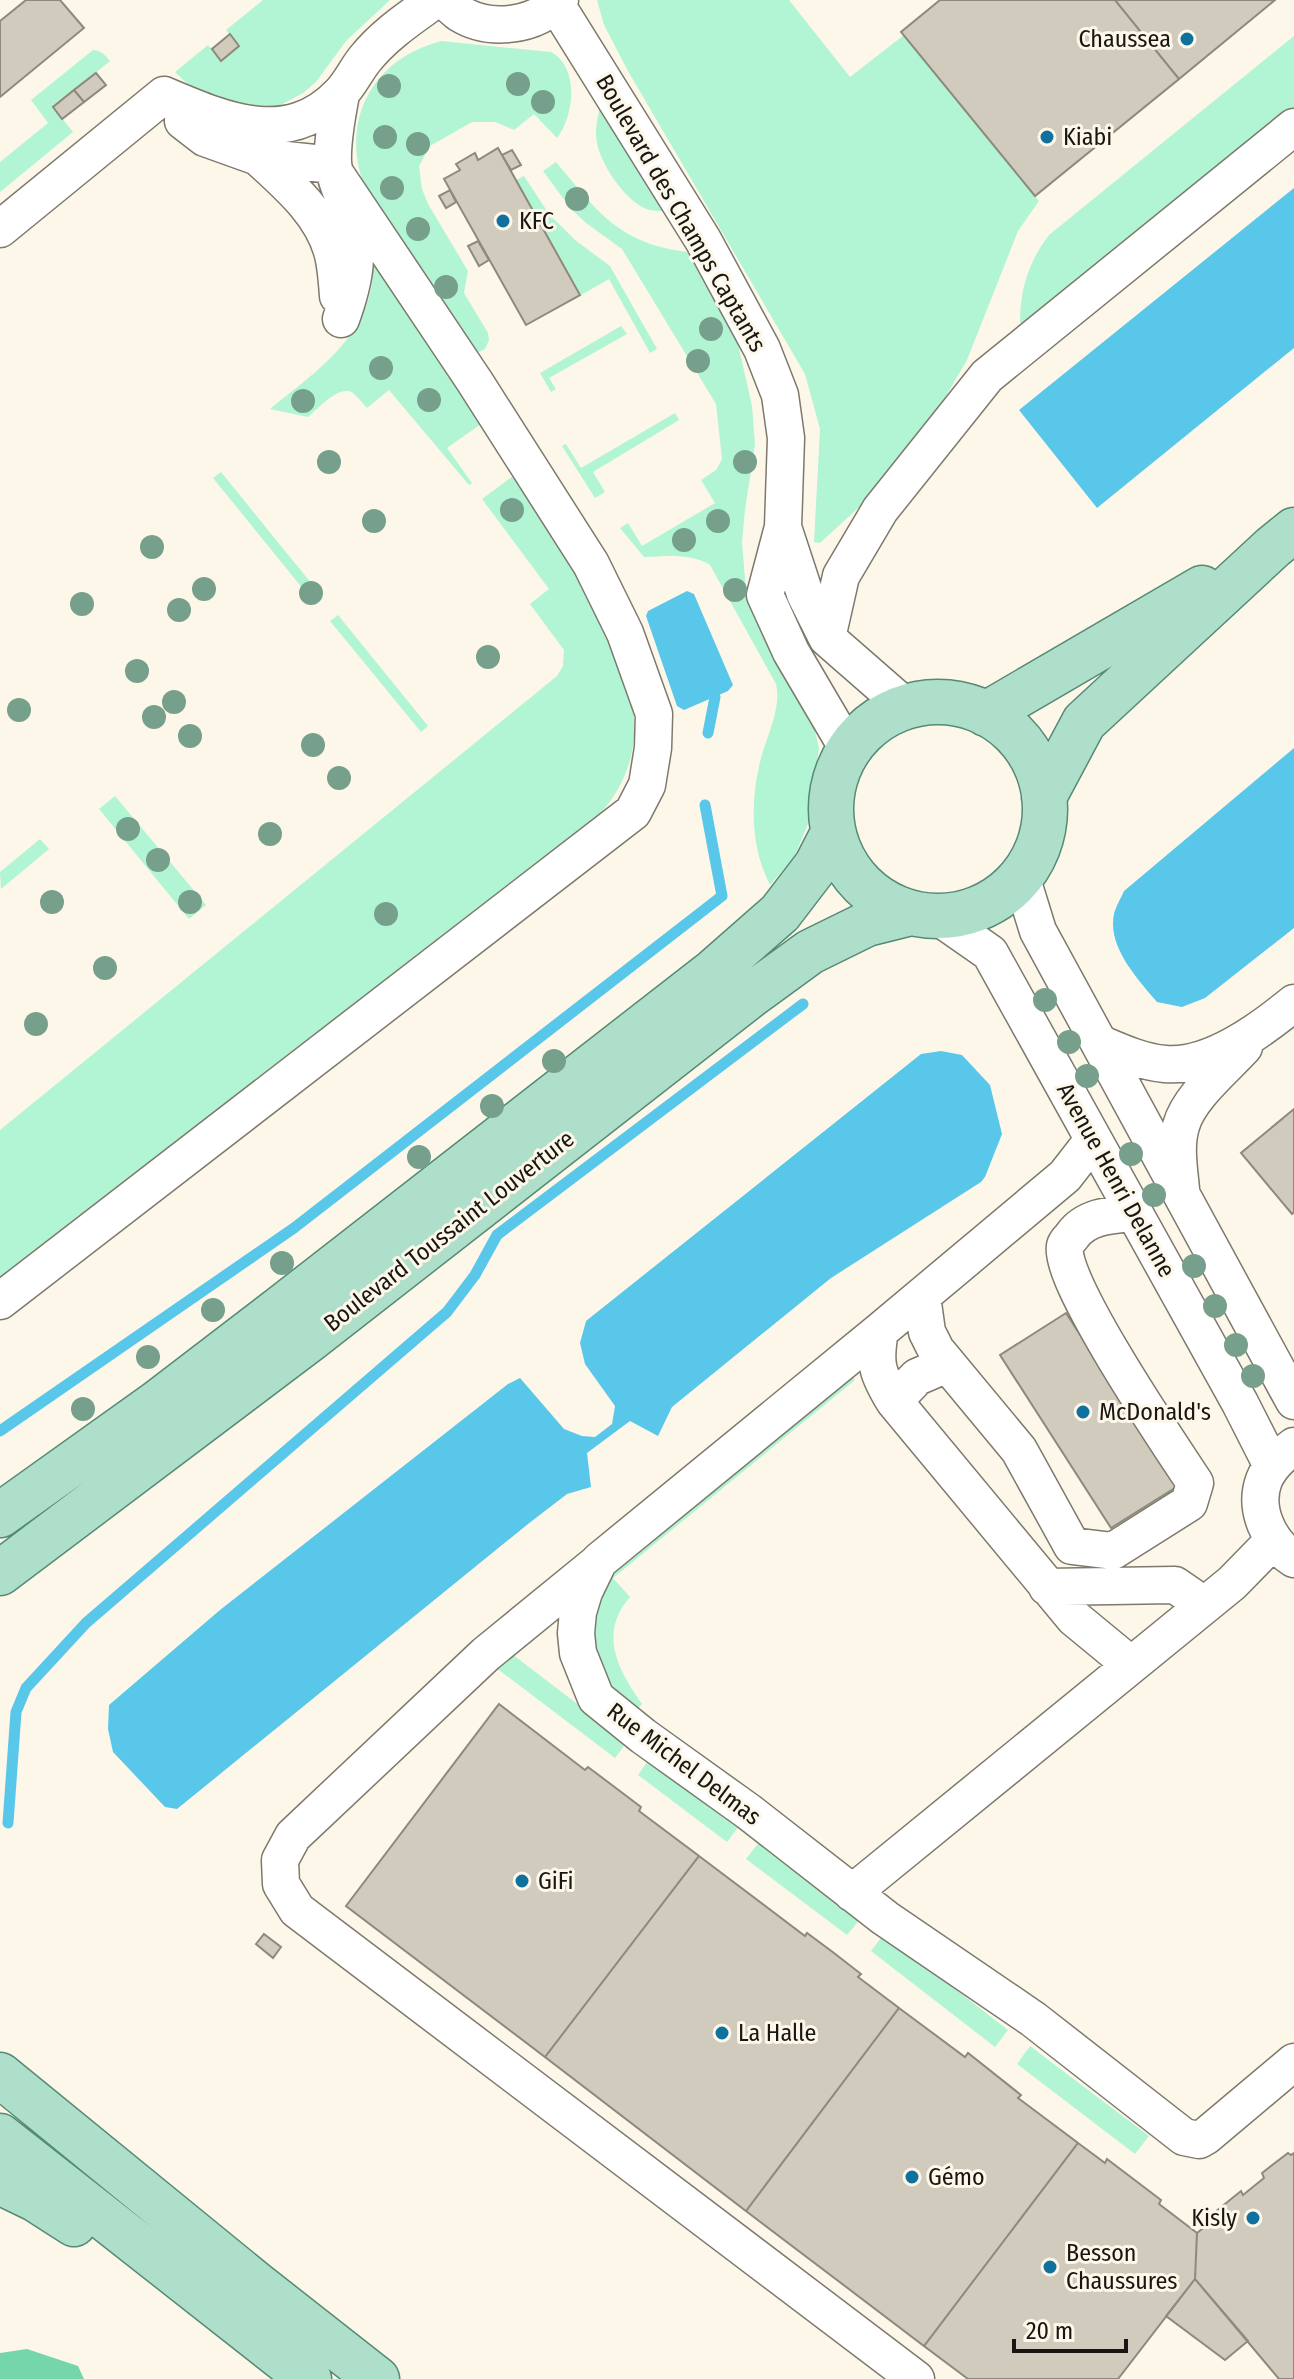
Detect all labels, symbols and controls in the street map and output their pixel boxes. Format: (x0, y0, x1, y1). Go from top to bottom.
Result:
place label: Chaussea (1078, 25, 1171, 53)
marker: Chaussea (1178, 30, 1196, 48)
street label: Boulevard des Champs Captants (590, 69, 772, 357)
place label: Kiabi (1063, 123, 1112, 151)
marker: Kiabi (1038, 128, 1056, 146)
place label: KFC (519, 207, 554, 235)
marker: KFC (494, 212, 512, 230)
street label: Avenue Henri Delanne (1051, 1078, 1181, 1282)
street label: Boulevard Toussaint Louverture (318, 1125, 580, 1337)
place label: McDonald's (1099, 1398, 1211, 1426)
marker: McDonald's (1074, 1403, 1092, 1421)
street label: Rue Michel Delmas (602, 1697, 766, 1831)
place label: GiFi (538, 1867, 574, 1895)
marker: GiFi (513, 1872, 531, 1890)
place label: La Halle (738, 2019, 816, 2047)
marker: La Halle (713, 2024, 731, 2042)
place label: Gémo (928, 2163, 985, 2191)
marker: Gémo (903, 2168, 921, 2186)
place label: Kisly (1191, 2204, 1237, 2232)
marker: Kisly (1244, 2209, 1262, 2227)
place label: Besson Chaussures (1066, 2239, 1178, 2295)
marker: Besson Chaussures (1041, 2258, 1059, 2276)
scale bar (1014, 2303, 1126, 2353)
text: 20 m (1026, 2317, 1073, 2345)

